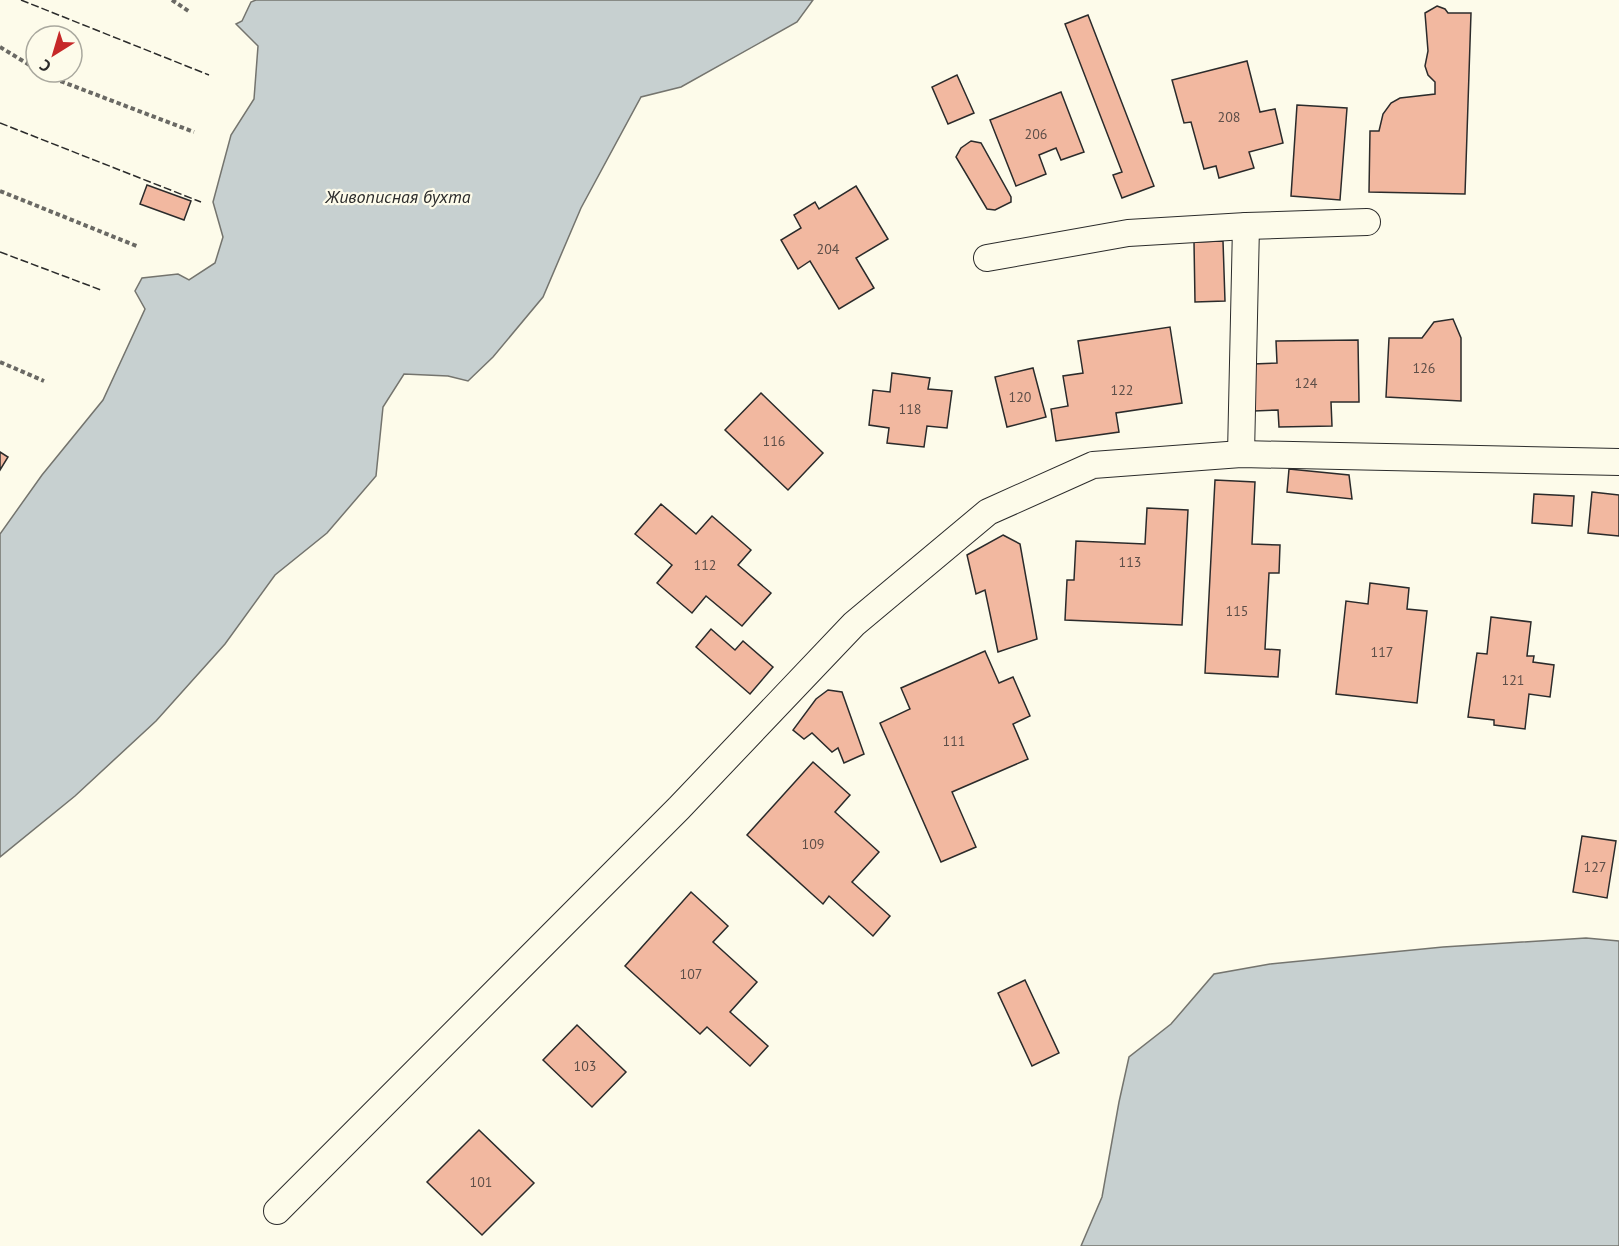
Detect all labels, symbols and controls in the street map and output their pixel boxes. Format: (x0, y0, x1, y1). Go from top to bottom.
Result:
north arrow (24, 24, 84, 84)
text: С (35, 55, 55, 77)
house number: 208 (1218, 108, 1240, 126)
house number: 206 (1025, 125, 1047, 143)
water label: Живописная бухта (325, 185, 471, 208)
house number: 204 (817, 240, 840, 258)
house number: 126 (1413, 359, 1435, 377)
house number: 124 (1295, 374, 1318, 392)
house number: 122 (1111, 381, 1133, 399)
house number: 120 (1009, 388, 1032, 406)
house number: 118 (899, 400, 921, 418)
house number: 116 (763, 432, 785, 450)
house number: 113 (1119, 553, 1141, 571)
house number: 112 (694, 556, 716, 574)
house number: 115 (1226, 602, 1248, 620)
house number: 117 (1371, 643, 1393, 661)
house number: 121 (1502, 671, 1524, 689)
house number: 111 (943, 732, 965, 750)
house number: 109 (802, 835, 824, 853)
house number: 127 (1584, 858, 1606, 876)
house number: 107 (680, 965, 702, 983)
house number: 103 (574, 1057, 596, 1075)
house number: 101 (470, 1173, 492, 1191)

